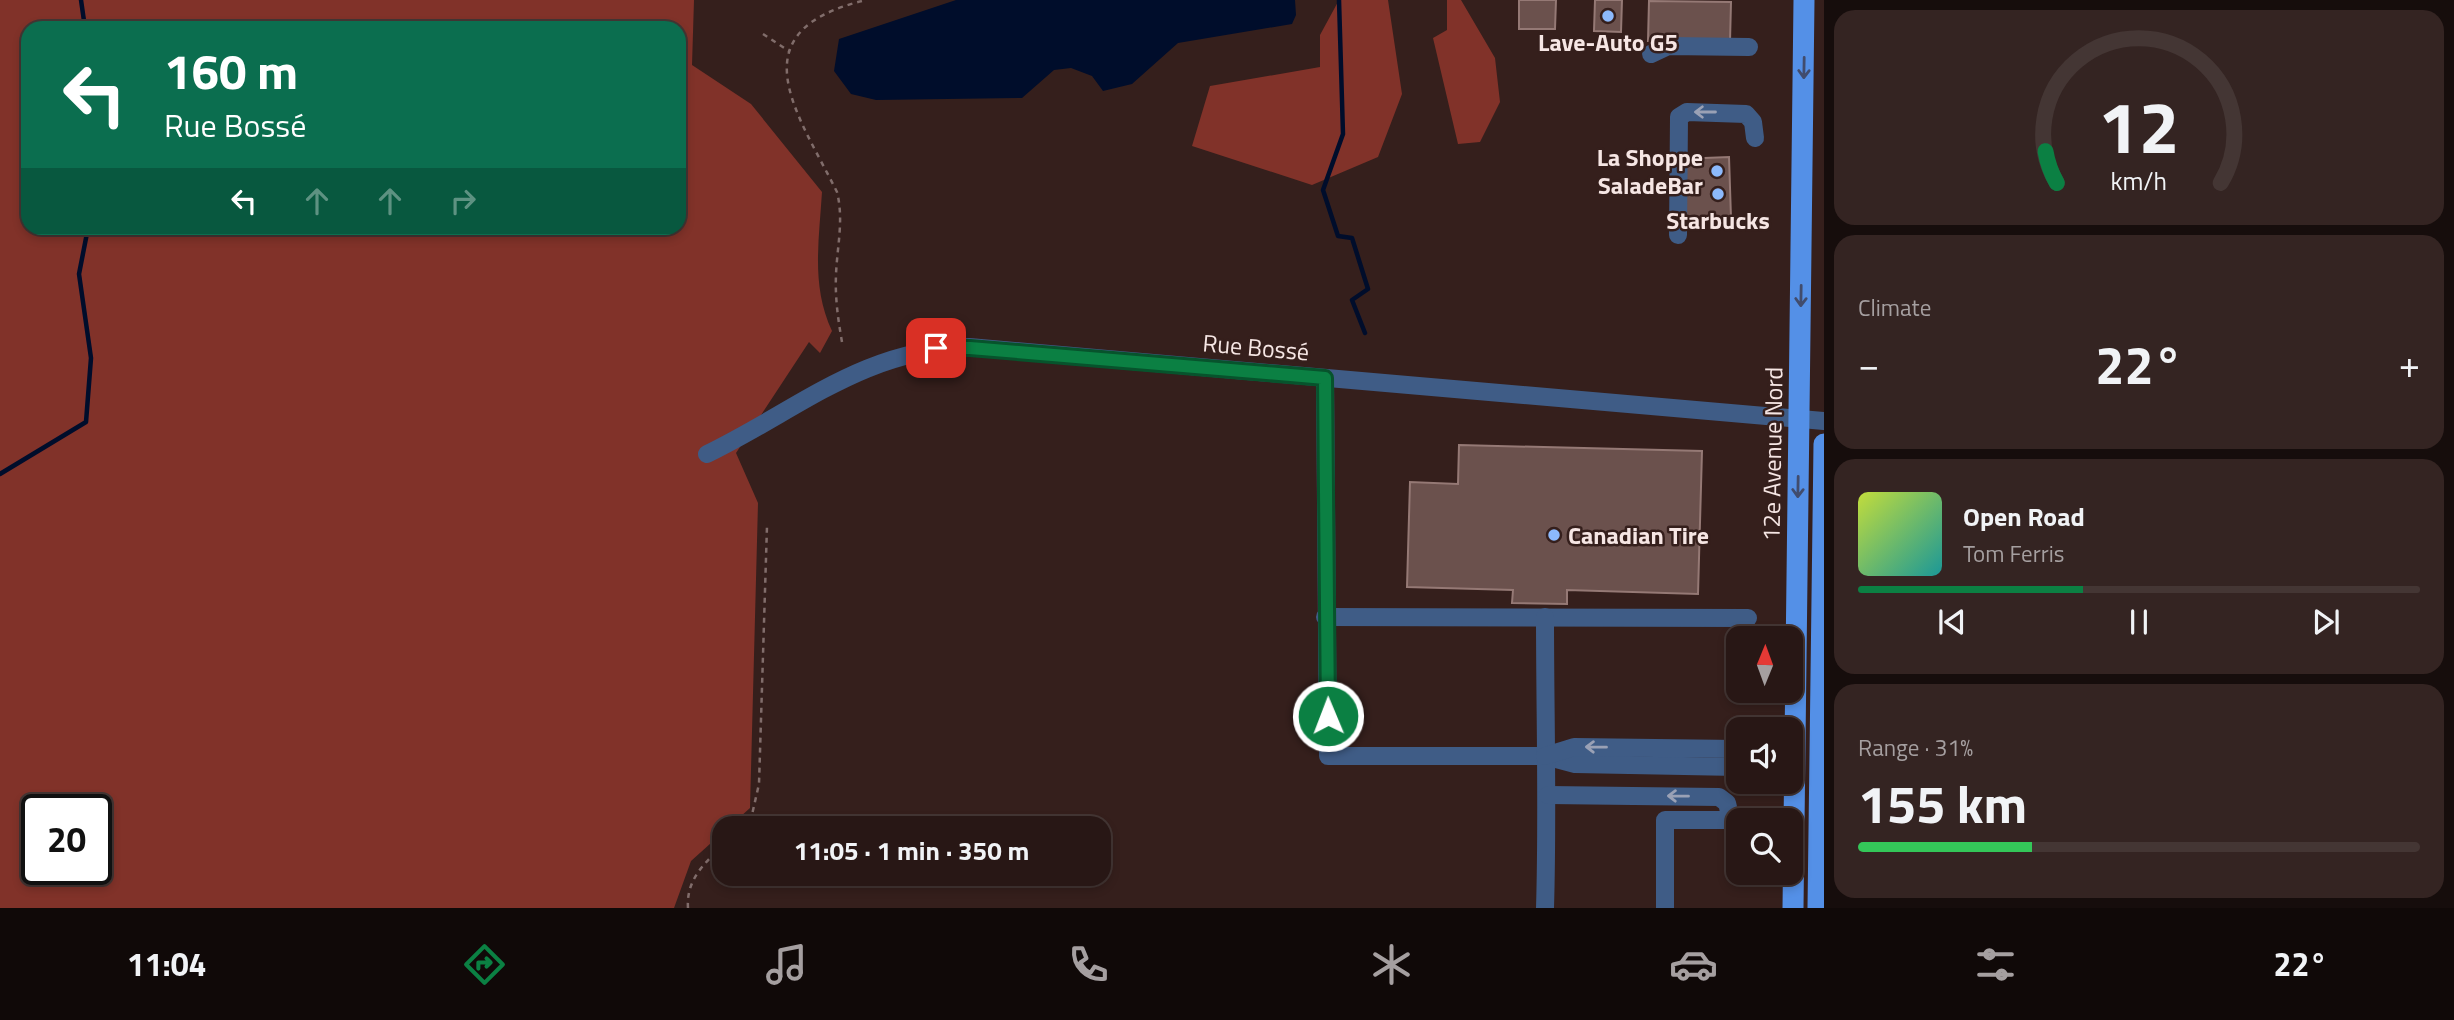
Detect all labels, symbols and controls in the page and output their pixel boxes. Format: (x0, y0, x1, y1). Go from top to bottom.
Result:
marker: Lave-Auto G5 (1600, 8, 1616, 24)
place label: Lave-Auto G5 (1538, 24, 1678, 60)
text: 160 m (164, 33, 298, 108)
icon: left (49, 49, 140, 140)
one-way arrow (1797, 56, 1810, 79)
text: 12 (2098, 72, 2180, 182)
text: Rue Bossé (164, 101, 306, 149)
one-way arrow (1694, 105, 1717, 119)
place label: La Shoppe SaladeBar (1597, 139, 1703, 203)
text: km/h (2111, 162, 2167, 200)
marker: La Shoppe SaladeBar (1709, 163, 1725, 179)
icon: left (225, 182, 263, 220)
icon: ahead (298, 182, 336, 220)
icon: ahead (371, 182, 409, 220)
icon: right (444, 182, 482, 220)
marker: Starbucks (1710, 186, 1726, 202)
place label: Starbucks (1666, 202, 1770, 238)
one-way arrow (1794, 284, 1807, 307)
text: Climate (1858, 290, 1931, 325)
pin (906, 318, 966, 378)
street label: Rue Bossé (1201, 324, 1311, 370)
text: 22° (2095, 325, 2183, 404)
icon: arrive (917, 329, 955, 367)
text: − (1858, 335, 1879, 393)
text: + (2399, 335, 2420, 393)
street label: 12e Avenue Nord (1752, 367, 1792, 541)
one-way arrow (1791, 475, 1805, 498)
text: Open Road (1963, 497, 2085, 536)
place label: Canadian Tire (1568, 517, 1709, 553)
marker: Canadian Tire (1546, 527, 1562, 543)
text: Tom Ferris (1963, 536, 2064, 571)
icon: previous (1933, 603, 1971, 641)
icon: pause (2120, 603, 2158, 641)
icon: next (2307, 603, 2345, 641)
north arrow (1726, 626, 1802, 704)
map controls (1726, 626, 1803, 885)
position arrow (1291, 679, 1365, 753)
button: sound (1726, 717, 1803, 794)
text: Range · 31% (1858, 730, 1973, 765)
one-way arrow (1585, 740, 1608, 754)
text: 155 km (1858, 764, 2027, 843)
one-way arrow (1667, 789, 1690, 803)
speed limit sign: 20 (21, 794, 112, 885)
button: search (1726, 808, 1803, 885)
text: 11:05 · 1 min · 350 m (794, 831, 1029, 870)
text: 11:04 (127, 940, 207, 988)
icon: directions (460, 940, 509, 989)
icon: music (762, 940, 811, 989)
icon: phone (1064, 940, 1113, 989)
icon: climate (1367, 940, 1416, 989)
icon: car (1669, 940, 1718, 989)
icon: filters (1971, 940, 2020, 989)
text: 22° (2273, 940, 2327, 988)

